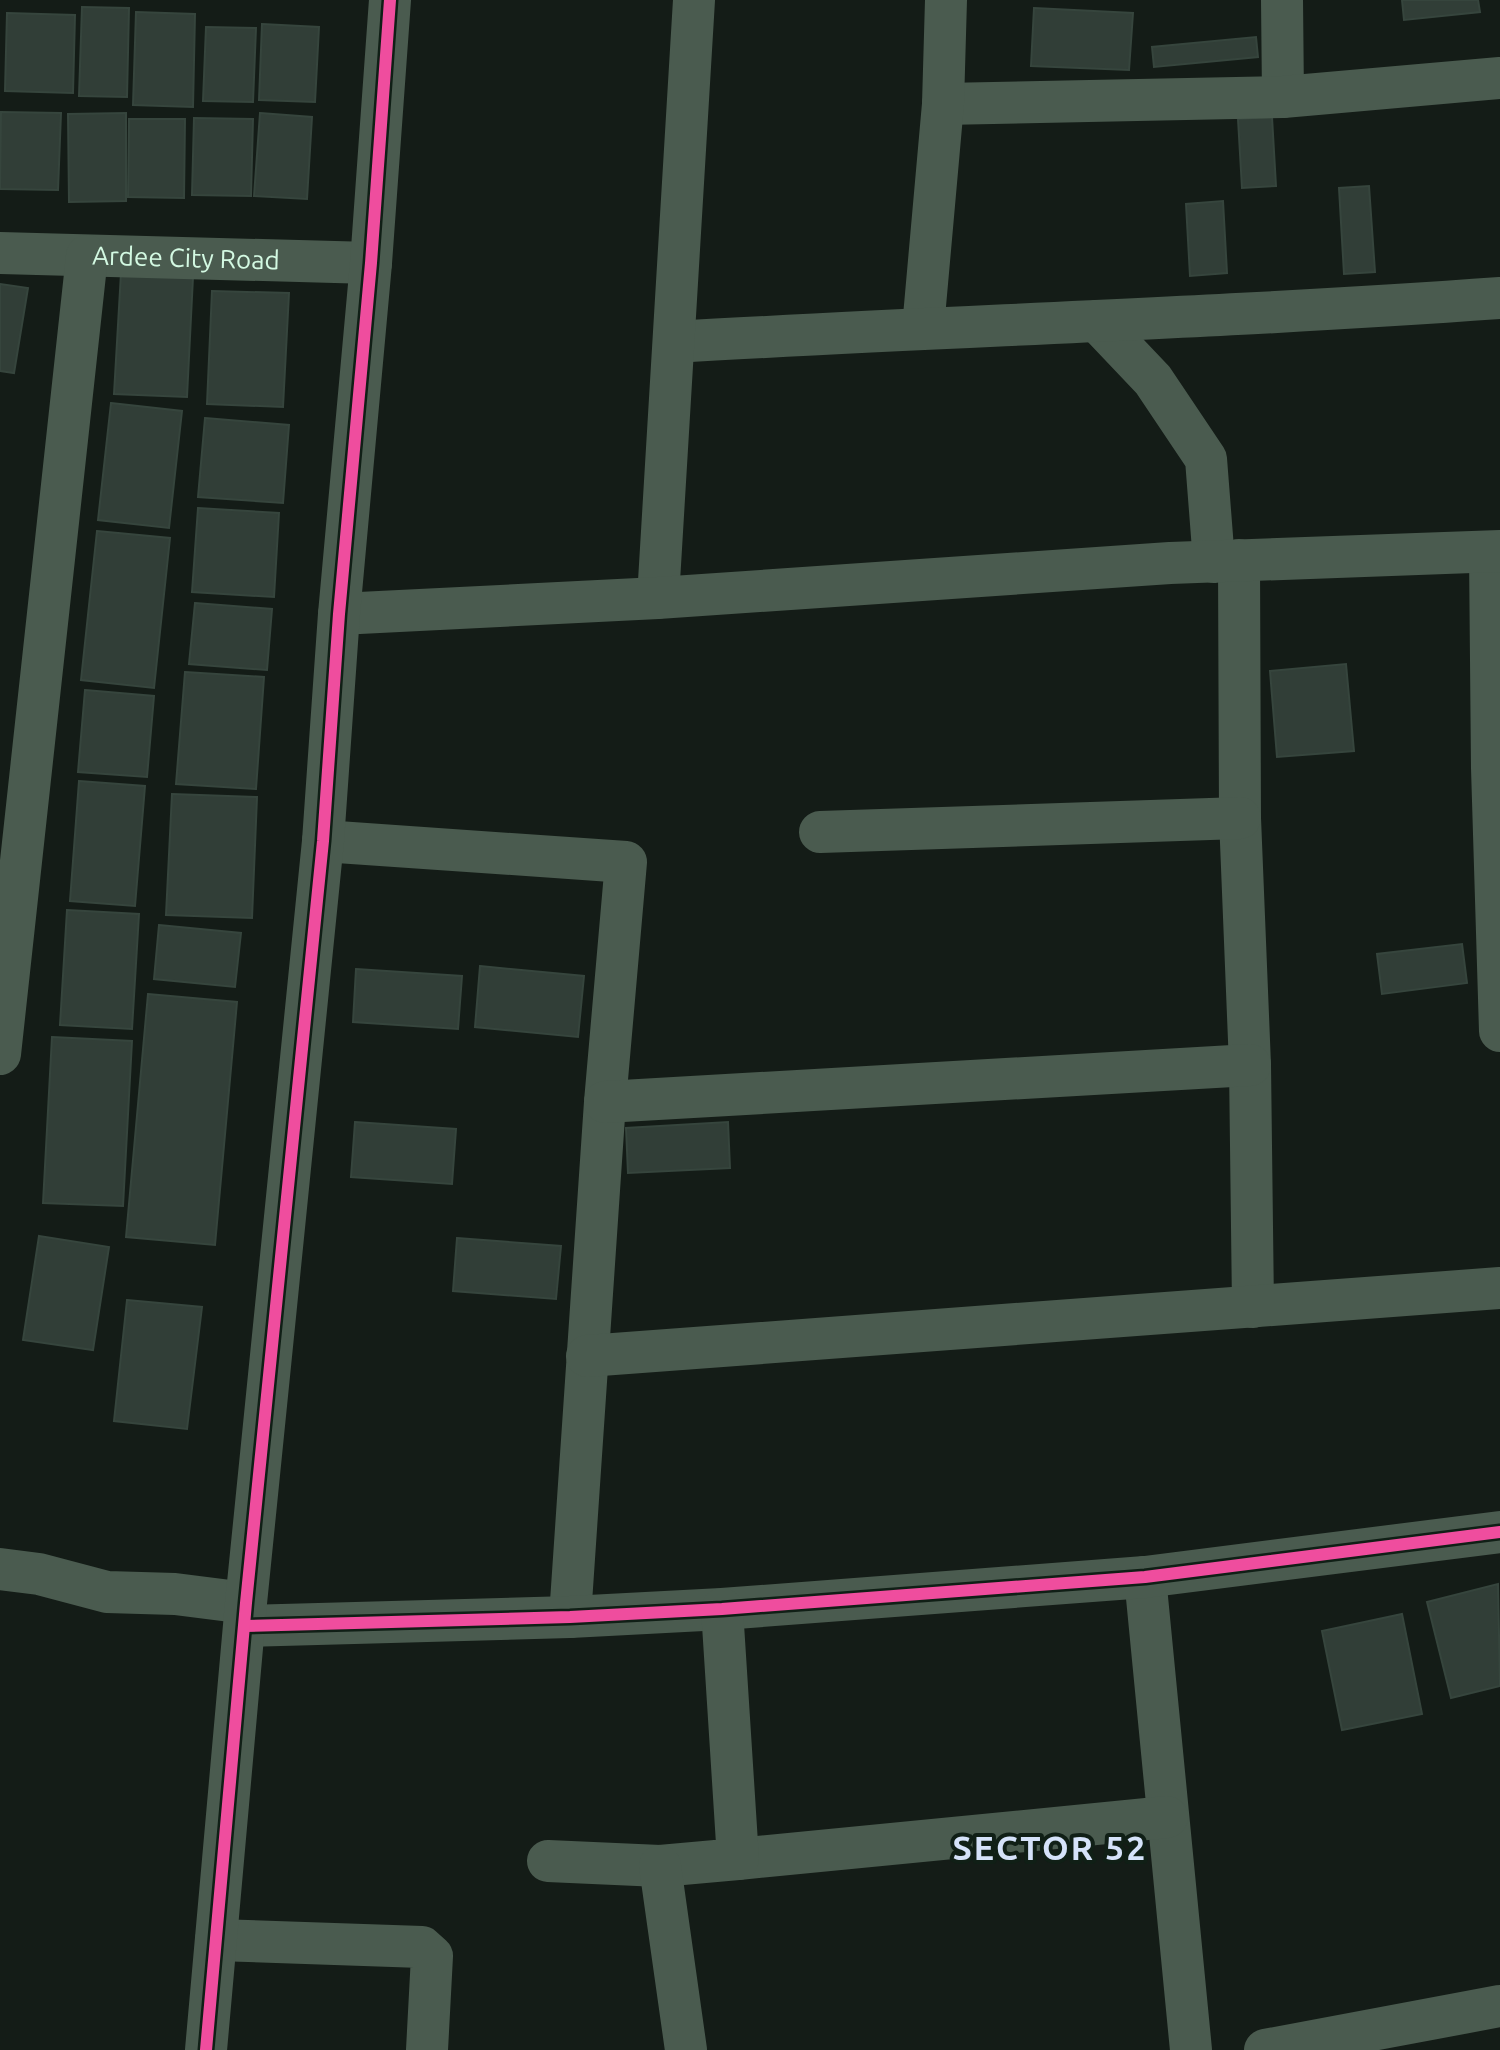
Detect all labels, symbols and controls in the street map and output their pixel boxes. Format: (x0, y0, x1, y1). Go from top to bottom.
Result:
street label: Ardee City Road (92, 240, 280, 275)
district label: SECTOR 52 (953, 1828, 1147, 1866)

